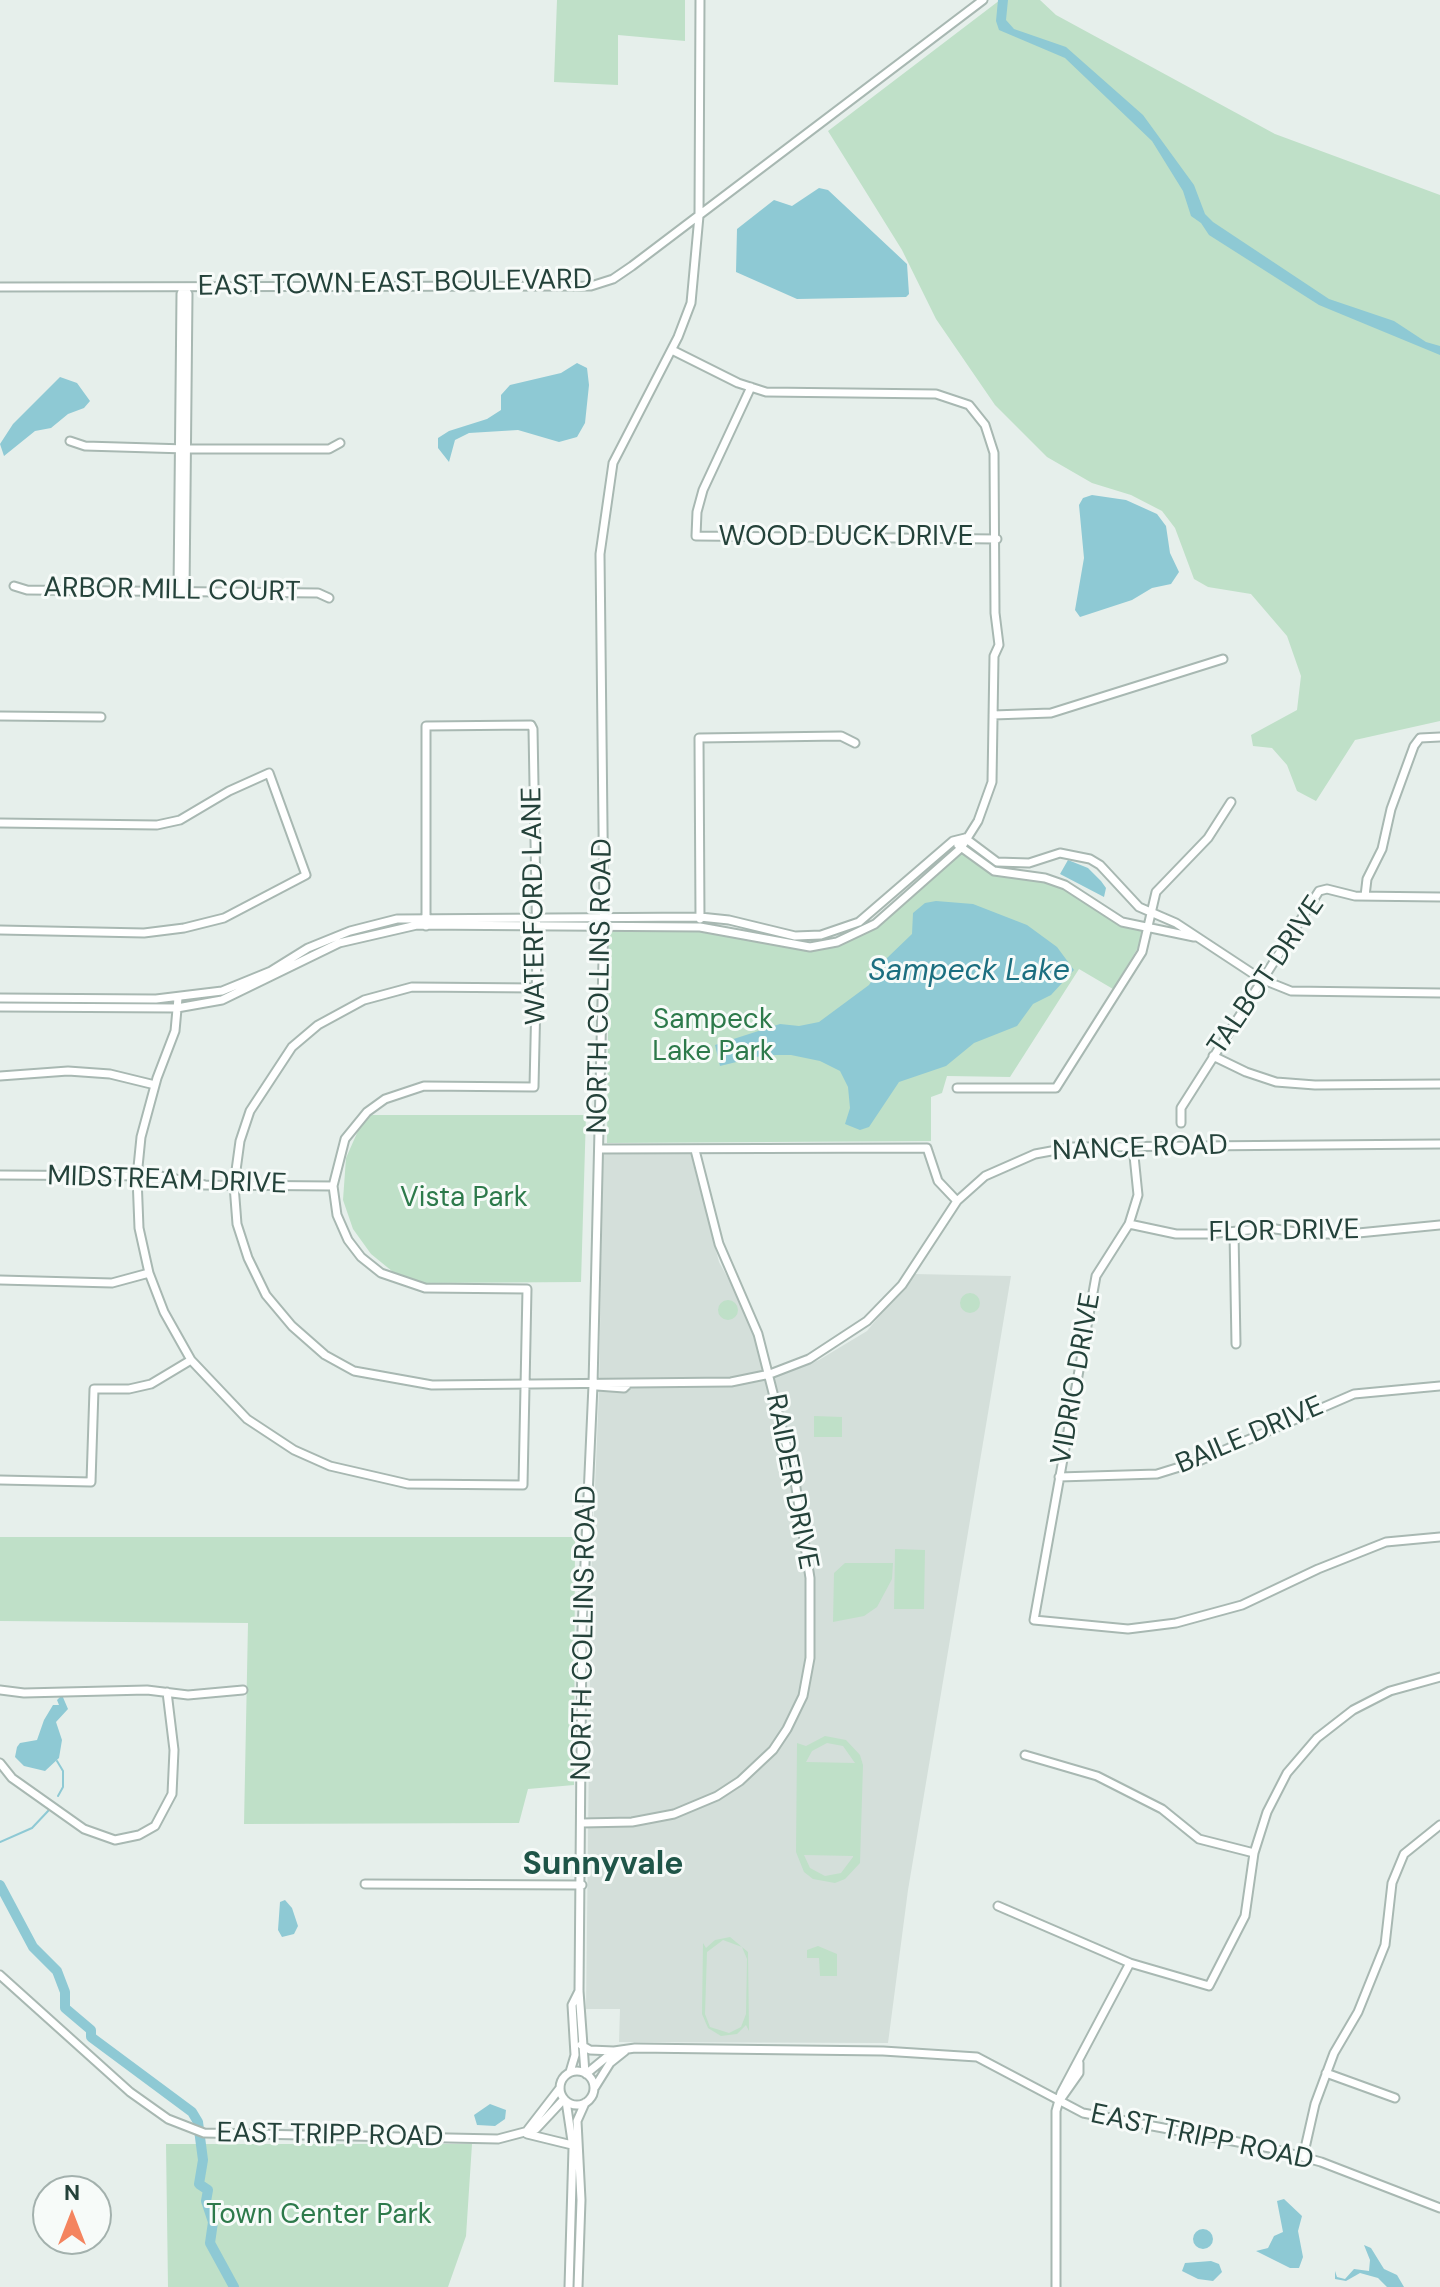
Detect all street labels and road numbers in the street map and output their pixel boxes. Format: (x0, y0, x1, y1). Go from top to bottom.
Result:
street label: EAST TOWN EAST BOULEVARD (198, 264, 592, 304)
street label: WOOD DUCK DRIVE (719, 521, 973, 555)
street label: ARBOR MILL COURT (43, 572, 301, 610)
street label: WATERFORD LANE (516, 787, 554, 1025)
street label: NORTH COLLINS ROAD (582, 838, 620, 1134)
street label: TALBOT DRIVE (1201, 890, 1333, 1062)
street label: NANCE ROAD (1052, 1129, 1228, 1169)
street label: MIDSTREAM DRIVE (47, 1160, 287, 1202)
street label: FLOR DRIVE (1208, 1214, 1360, 1250)
street label: VIDRIO DRIVE (1045, 1290, 1109, 1468)
street label: BAILE DRIVE (1171, 1390, 1329, 1482)
street label: RAIDER DRIVE (758, 1391, 824, 1573)
street label: NORTH COLLINS ROAD (566, 1485, 604, 1781)
street label: EAST TRIPP ROAD (1088, 2098, 1316, 2178)
street label: EAST TRIPP ROAD (216, 2117, 444, 2155)

